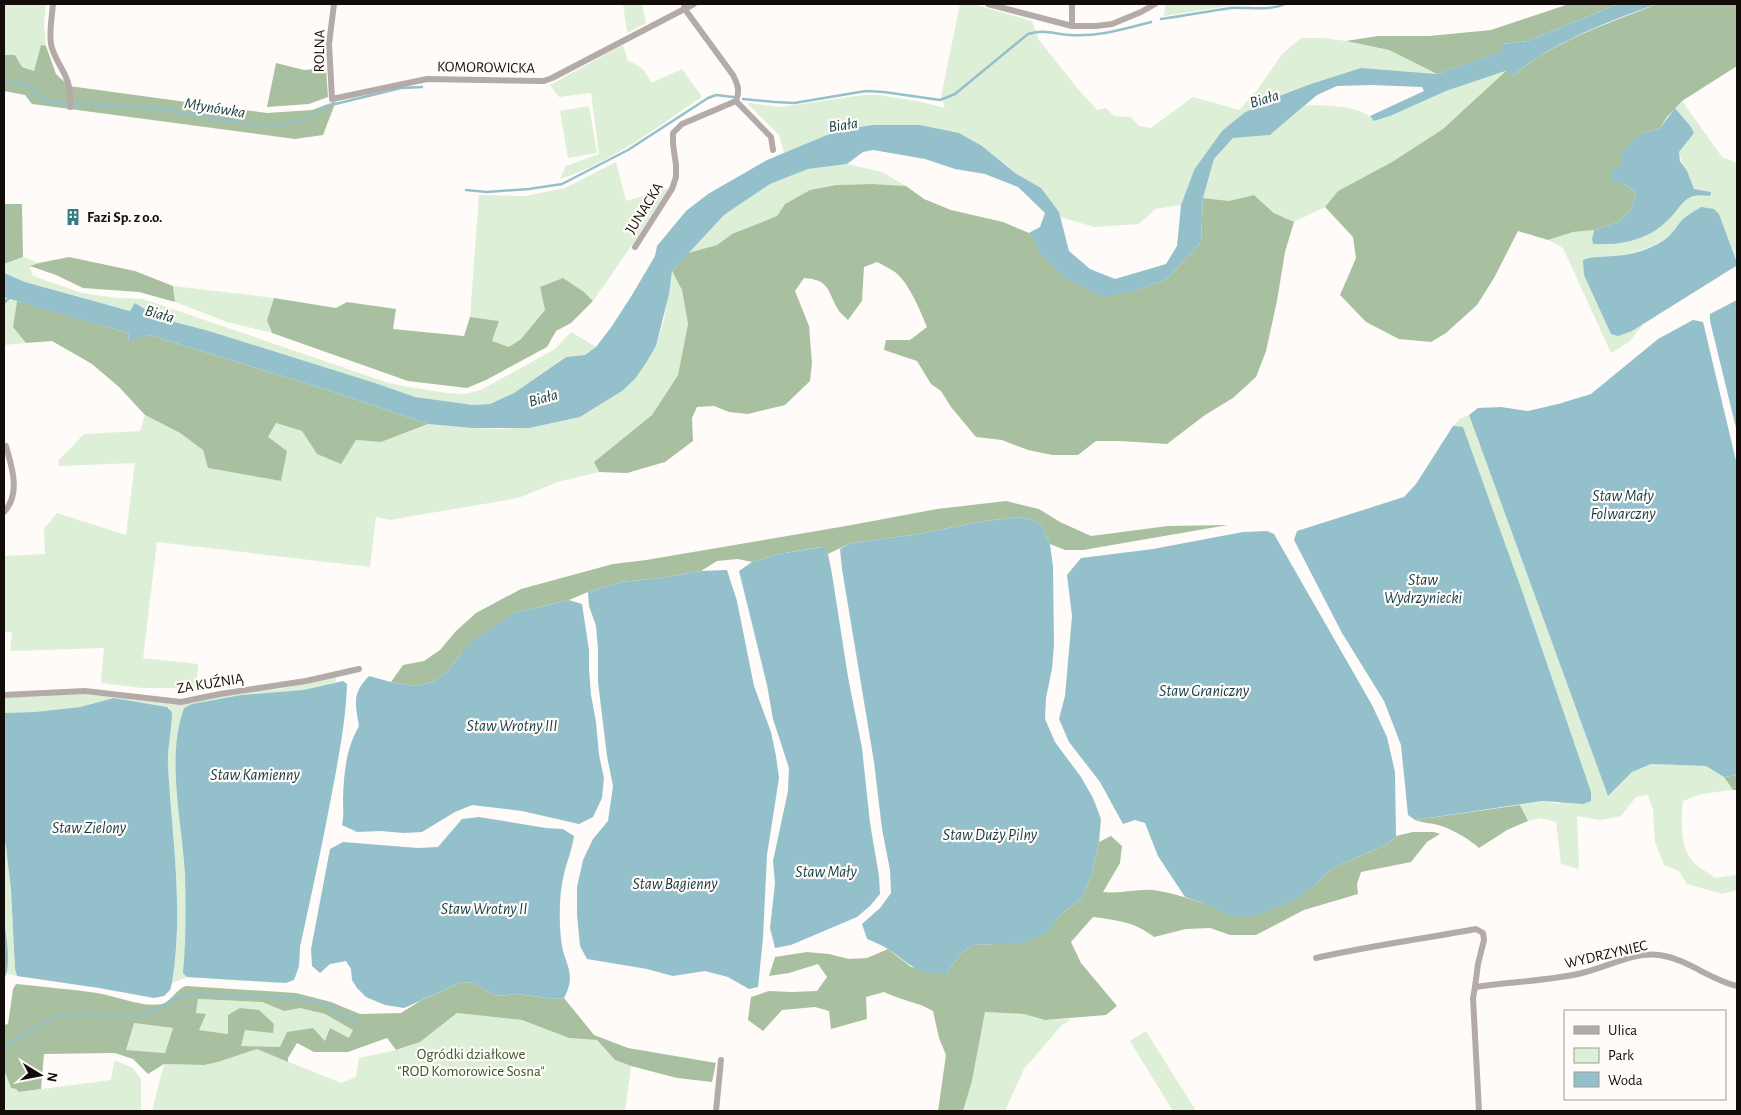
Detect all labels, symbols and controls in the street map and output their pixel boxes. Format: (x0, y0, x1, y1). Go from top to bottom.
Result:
street label: ROLNA (312, 29, 327, 73)
street label: KOMOROWICKA (437, 59, 535, 76)
water label: Biała (1248, 87, 1281, 111)
water label: Młynówka (183, 95, 247, 121)
water label: Biała (827, 115, 859, 135)
street label: JUNACKA (623, 180, 666, 237)
building icon: Fazi Sp. z o.o. (63, 207, 83, 227)
place label: Fazi Sp. z o.o. (87, 210, 162, 225)
water label: Biała (143, 302, 176, 326)
water label: Biała (527, 386, 560, 410)
water label: Staw Mały Folwarczny (1590, 488, 1656, 522)
water label: Staw Wydrzyniecki (1384, 572, 1463, 606)
street label: ZA KUŹNIĄ (175, 669, 245, 696)
water label: Staw Graniczny (1159, 683, 1249, 699)
water label: Staw Wrotny III (467, 718, 557, 734)
water label: Staw Kamienny (210, 767, 300, 783)
water label: Staw Zielony (52, 820, 126, 836)
water label: Staw Duży Pilny (943, 827, 1038, 843)
water label: Staw Mały (795, 864, 857, 880)
water label: Staw Bagienny (632, 876, 718, 892)
water label: Staw Wrotny II (441, 901, 527, 917)
street label: WYDRZYNIEC (1563, 938, 1649, 971)
legend (1564, 1010, 1726, 1100)
text: Ulica (1608, 1023, 1637, 1038)
park label: Ogródki działkowe "ROD Komorowice Sosna" (397, 1047, 545, 1079)
text: Park (1608, 1048, 1634, 1063)
north arrow (15, 1050, 65, 1100)
text: N (44, 1071, 60, 1083)
text: Woda (1608, 1073, 1643, 1088)

